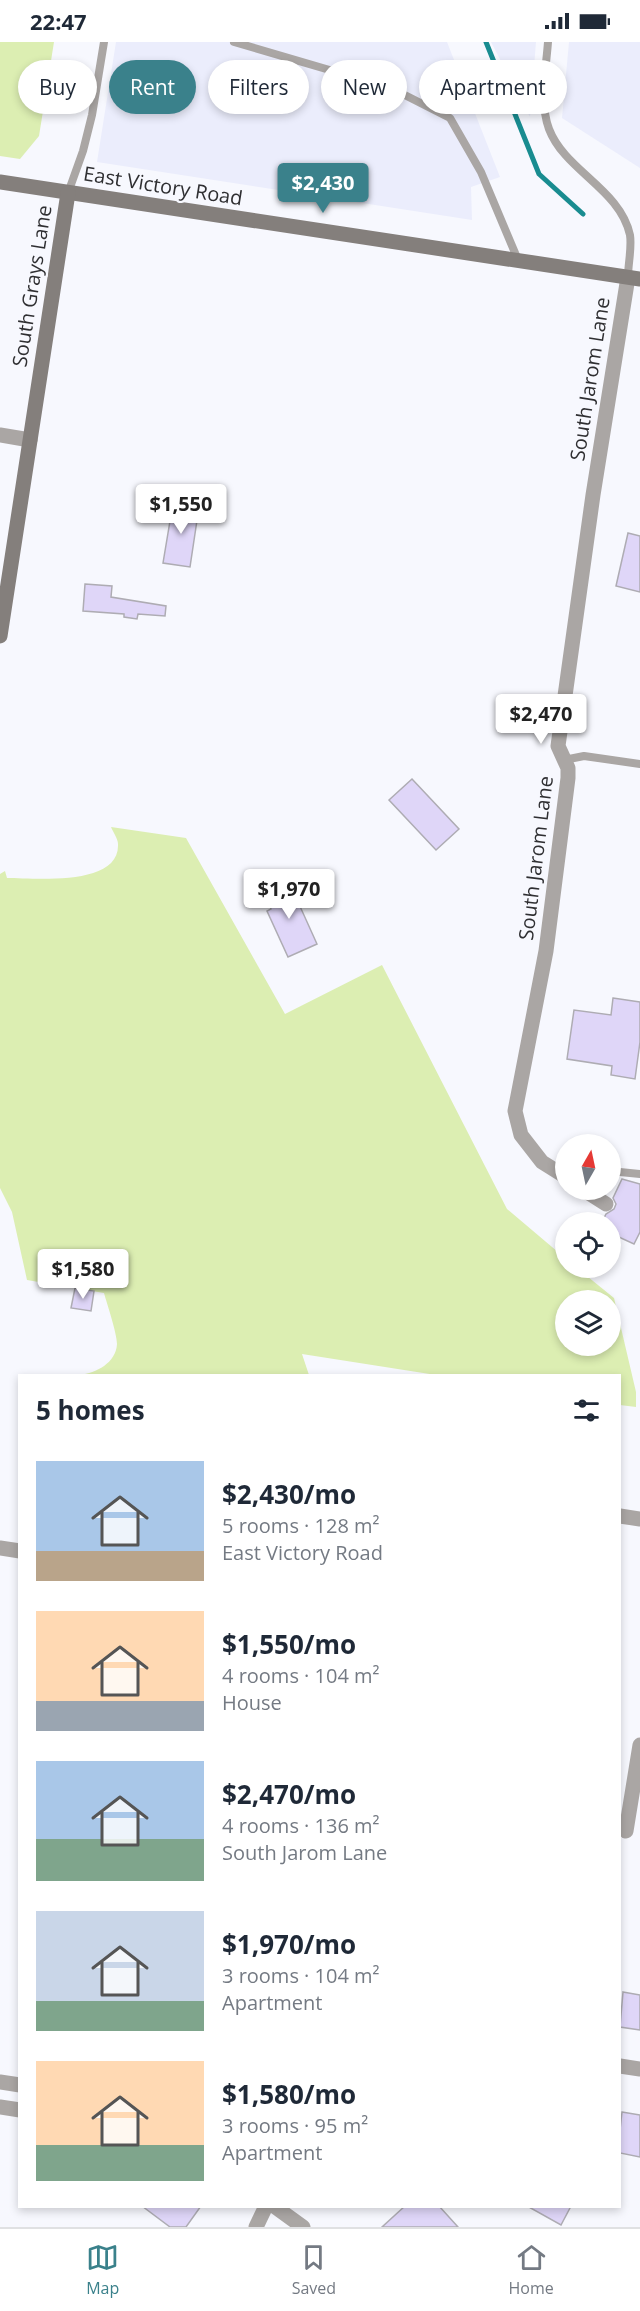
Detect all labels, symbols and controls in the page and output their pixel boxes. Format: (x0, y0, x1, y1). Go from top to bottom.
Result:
text: 22:47 (30, 6, 87, 36)
chip: Buy (18, 60, 97, 114)
chip: Rent (109, 60, 196, 114)
chip: Filters (208, 60, 309, 114)
chip: New (321, 60, 407, 114)
chip: Apartment (419, 60, 567, 114)
street label: East Victory Road (81, 160, 245, 211)
pin: $2,430 (274, 163, 372, 214)
text: $2,430 (292, 169, 354, 196)
street label: South Grays Lane (5, 203, 58, 369)
street label: South Jarom Lane (563, 295, 616, 463)
pin: $1,550 (132, 484, 230, 535)
text: $1,550 (150, 490, 212, 517)
pin: $2,470 (492, 694, 590, 745)
text: $2,470 (510, 700, 572, 727)
street label: South Jarom Lane (512, 774, 559, 942)
pin: $1,970 (240, 869, 338, 920)
text: $1,970 (258, 875, 320, 902)
north arrow (555, 1134, 621, 1200)
map controls (555, 1134, 621, 1356)
button: locate (555, 1212, 621, 1278)
pin: $1,580 (34, 1249, 132, 1300)
text: $1,580 (52, 1255, 114, 1282)
button: layers (555, 1290, 621, 1356)
text: 5 homes (36, 1392, 145, 1428)
icon: filters (570, 1394, 603, 1427)
text: $2,430/mo (222, 1476, 356, 1512)
icon: home (84, 1485, 156, 1557)
text: 5 rooms · 128 m² (222, 1512, 380, 1539)
text: East Victory Road (222, 1539, 383, 1566)
text: $1,550/mo (222, 1626, 356, 1662)
icon: home (84, 1635, 156, 1707)
text: 4 rooms · 104 m² (222, 1662, 380, 1689)
text: House (222, 1689, 282, 1716)
text: $2,470/mo (222, 1776, 356, 1812)
icon: home (84, 1785, 156, 1857)
text: 4 rooms · 136 m² (222, 1812, 380, 1839)
text: South Jarom Lane (222, 1839, 387, 1866)
text: $1,970/mo (222, 1926, 356, 1962)
icon: home (84, 1935, 156, 2007)
text: 3 rooms · 104 m² (222, 1962, 380, 1989)
text: Apartment (222, 1989, 322, 2016)
text: $1,580/mo (222, 2076, 356, 2112)
icon: home (84, 2085, 156, 2157)
text: 3 rooms · 95 m² (222, 2112, 368, 2139)
text: Apartment (222, 2139, 322, 2166)
tab: Map (86, 2241, 119, 2299)
tab: Saved (292, 2241, 336, 2299)
tab: Home (509, 2241, 554, 2299)

